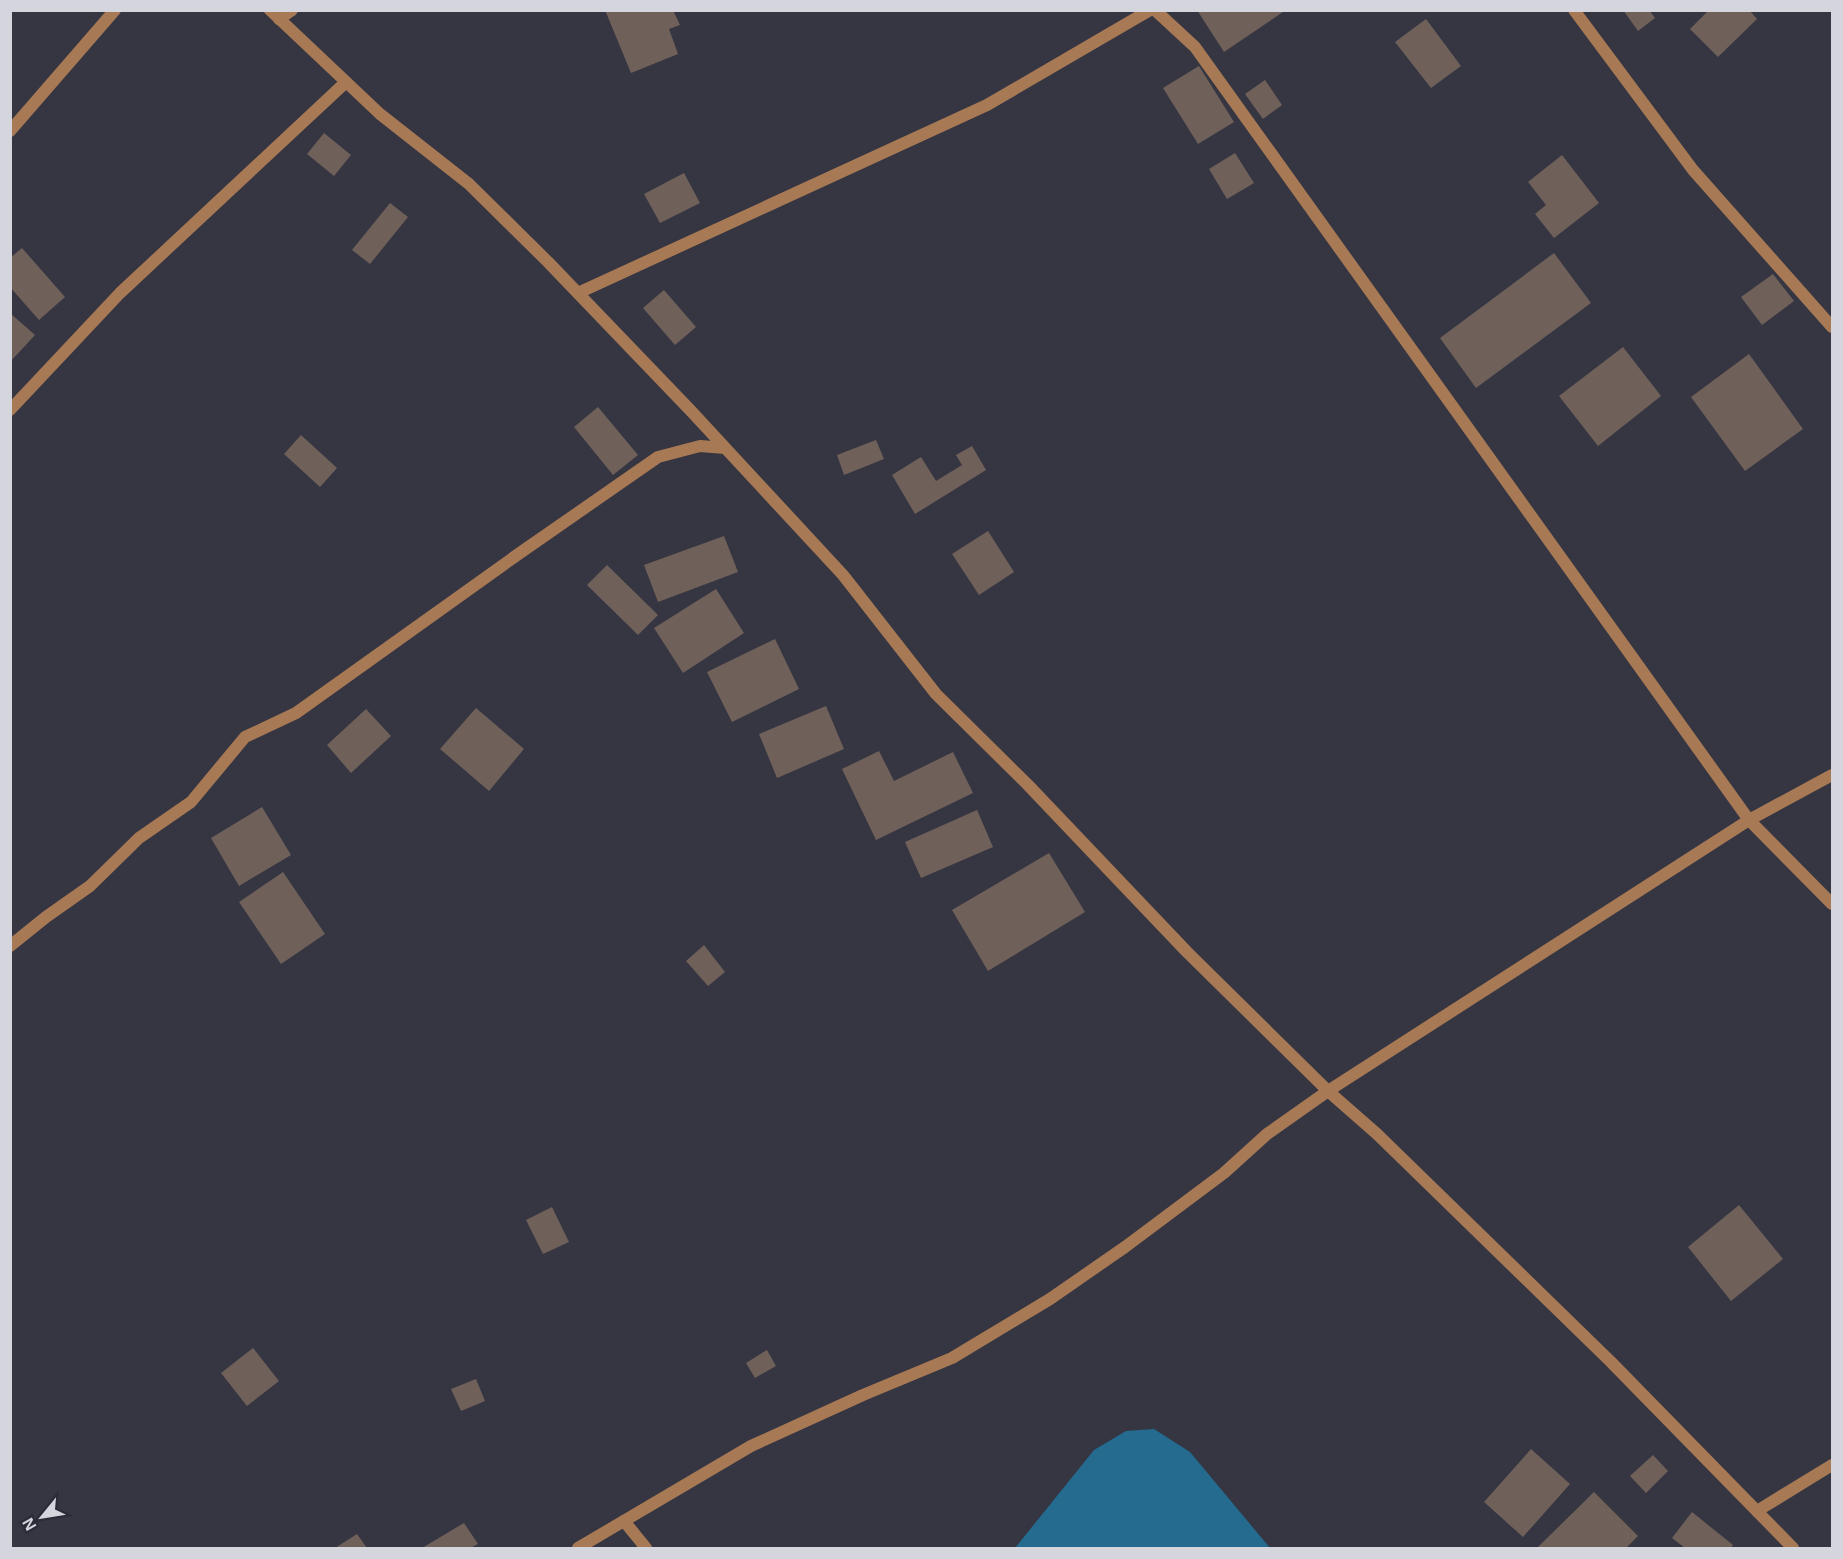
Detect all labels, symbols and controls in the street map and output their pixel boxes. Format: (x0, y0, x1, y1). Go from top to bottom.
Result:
north arrow (12, 1487, 72, 1547)
text: N (19, 1515, 40, 1534)

